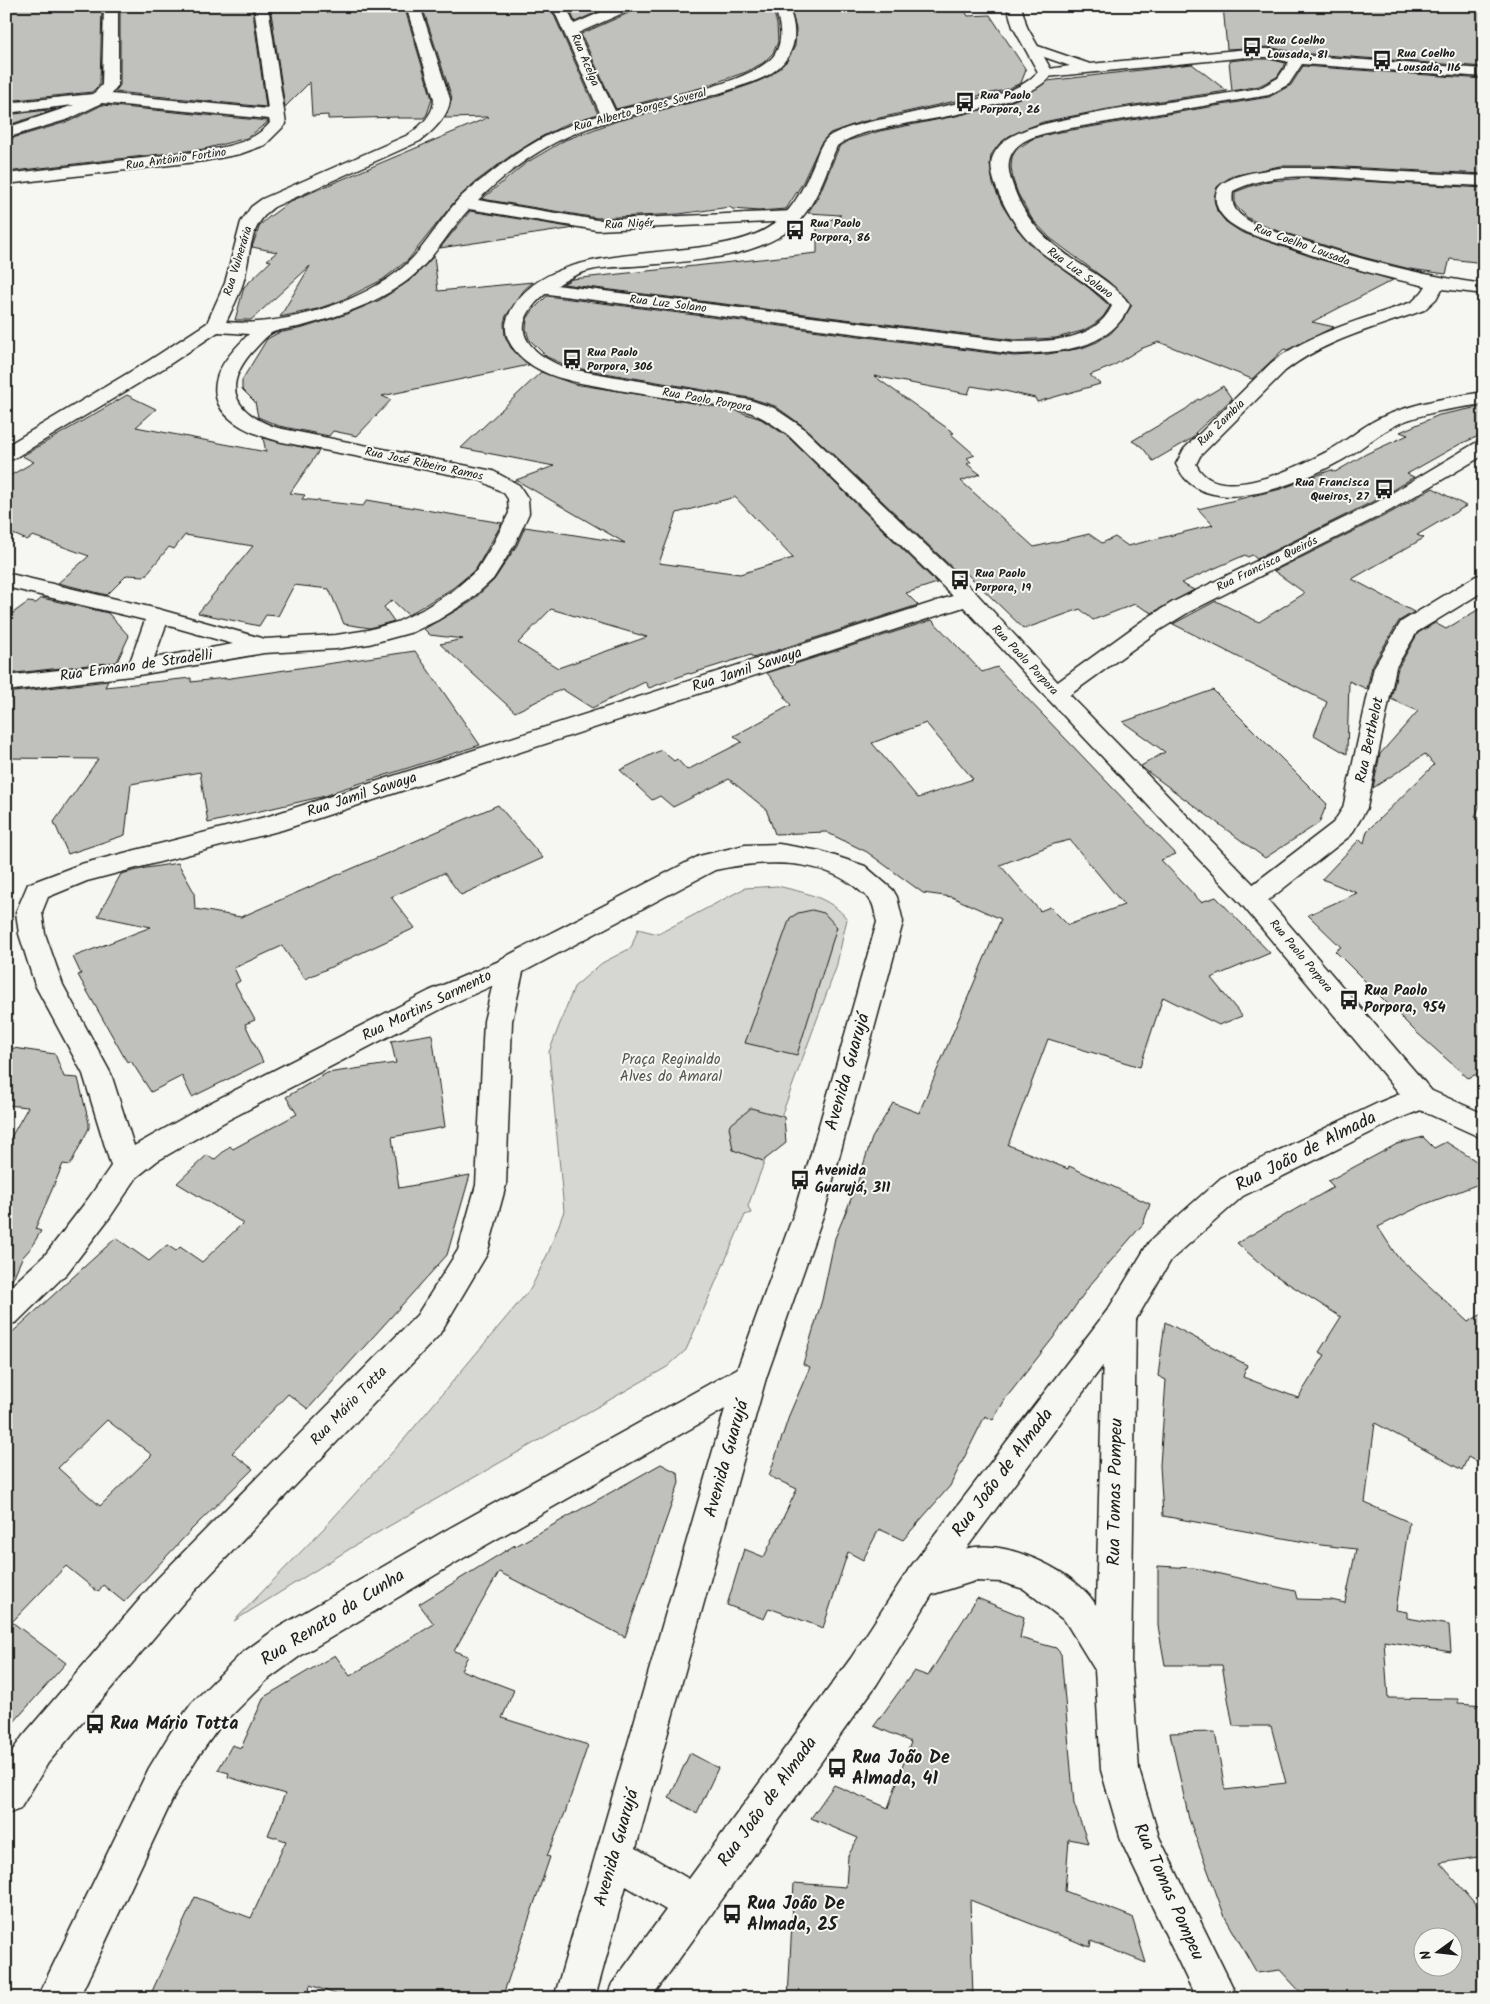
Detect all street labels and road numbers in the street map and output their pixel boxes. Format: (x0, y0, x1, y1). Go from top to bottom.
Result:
street label: Rua Acelga (565, 31, 605, 90)
street label: Rua Alberto Borges Soveral (571, 83, 709, 137)
street label: Rua Antônio Fortino (124, 143, 228, 175)
street label: Rua Nigér (604, 213, 655, 235)
street label: Rua Coelho Lousada (1251, 219, 1353, 271)
street label: Rua Vulnerária (218, 223, 258, 298)
street label: Rua Luz Solano (1043, 242, 1117, 304)
street label: Rua Luz Solano (628, 290, 708, 318)
street label: Rua Paolo Porpora (661, 383, 754, 417)
street label: Rua Zambia (1193, 395, 1250, 451)
street label: Rua José Ribeiro Ramos (363, 442, 485, 486)
street label: Rua Francisca Queirós (1213, 531, 1321, 597)
street label: Rua Paolo Porpora (987, 620, 1063, 700)
street label: Rua Jamil Sawaya (689, 641, 805, 699)
street label: Rua Ermano de Stradelli (58, 643, 215, 689)
street label: Rua Berthelot (1349, 695, 1391, 785)
street label: Rua Jamil Sawaya (304, 766, 420, 824)
street label: Rua Paolo Porpora (1265, 915, 1338, 997)
street label: Rua Martins Sarmento (358, 964, 496, 1048)
street label: Avenida Guarujá (817, 1008, 879, 1134)
street label: Rua João de Almada (1230, 1104, 1382, 1200)
street label: Rua Mário Totta (305, 1361, 393, 1451)
street label: Avenida Guarujá (696, 1395, 758, 1521)
street label: Rua João de Almada (945, 1402, 1061, 1544)
street label: Rua Tomas Pompeu (1100, 1417, 1132, 1566)
street label: Rua Renato da Cunha (255, 1562, 411, 1674)
street label: Rua João de Almada (711, 1731, 825, 1873)
street label: Avenida Guarujá (586, 1784, 648, 1910)
street label: Rua Tomas Pompeu (1125, 1819, 1211, 1966)

